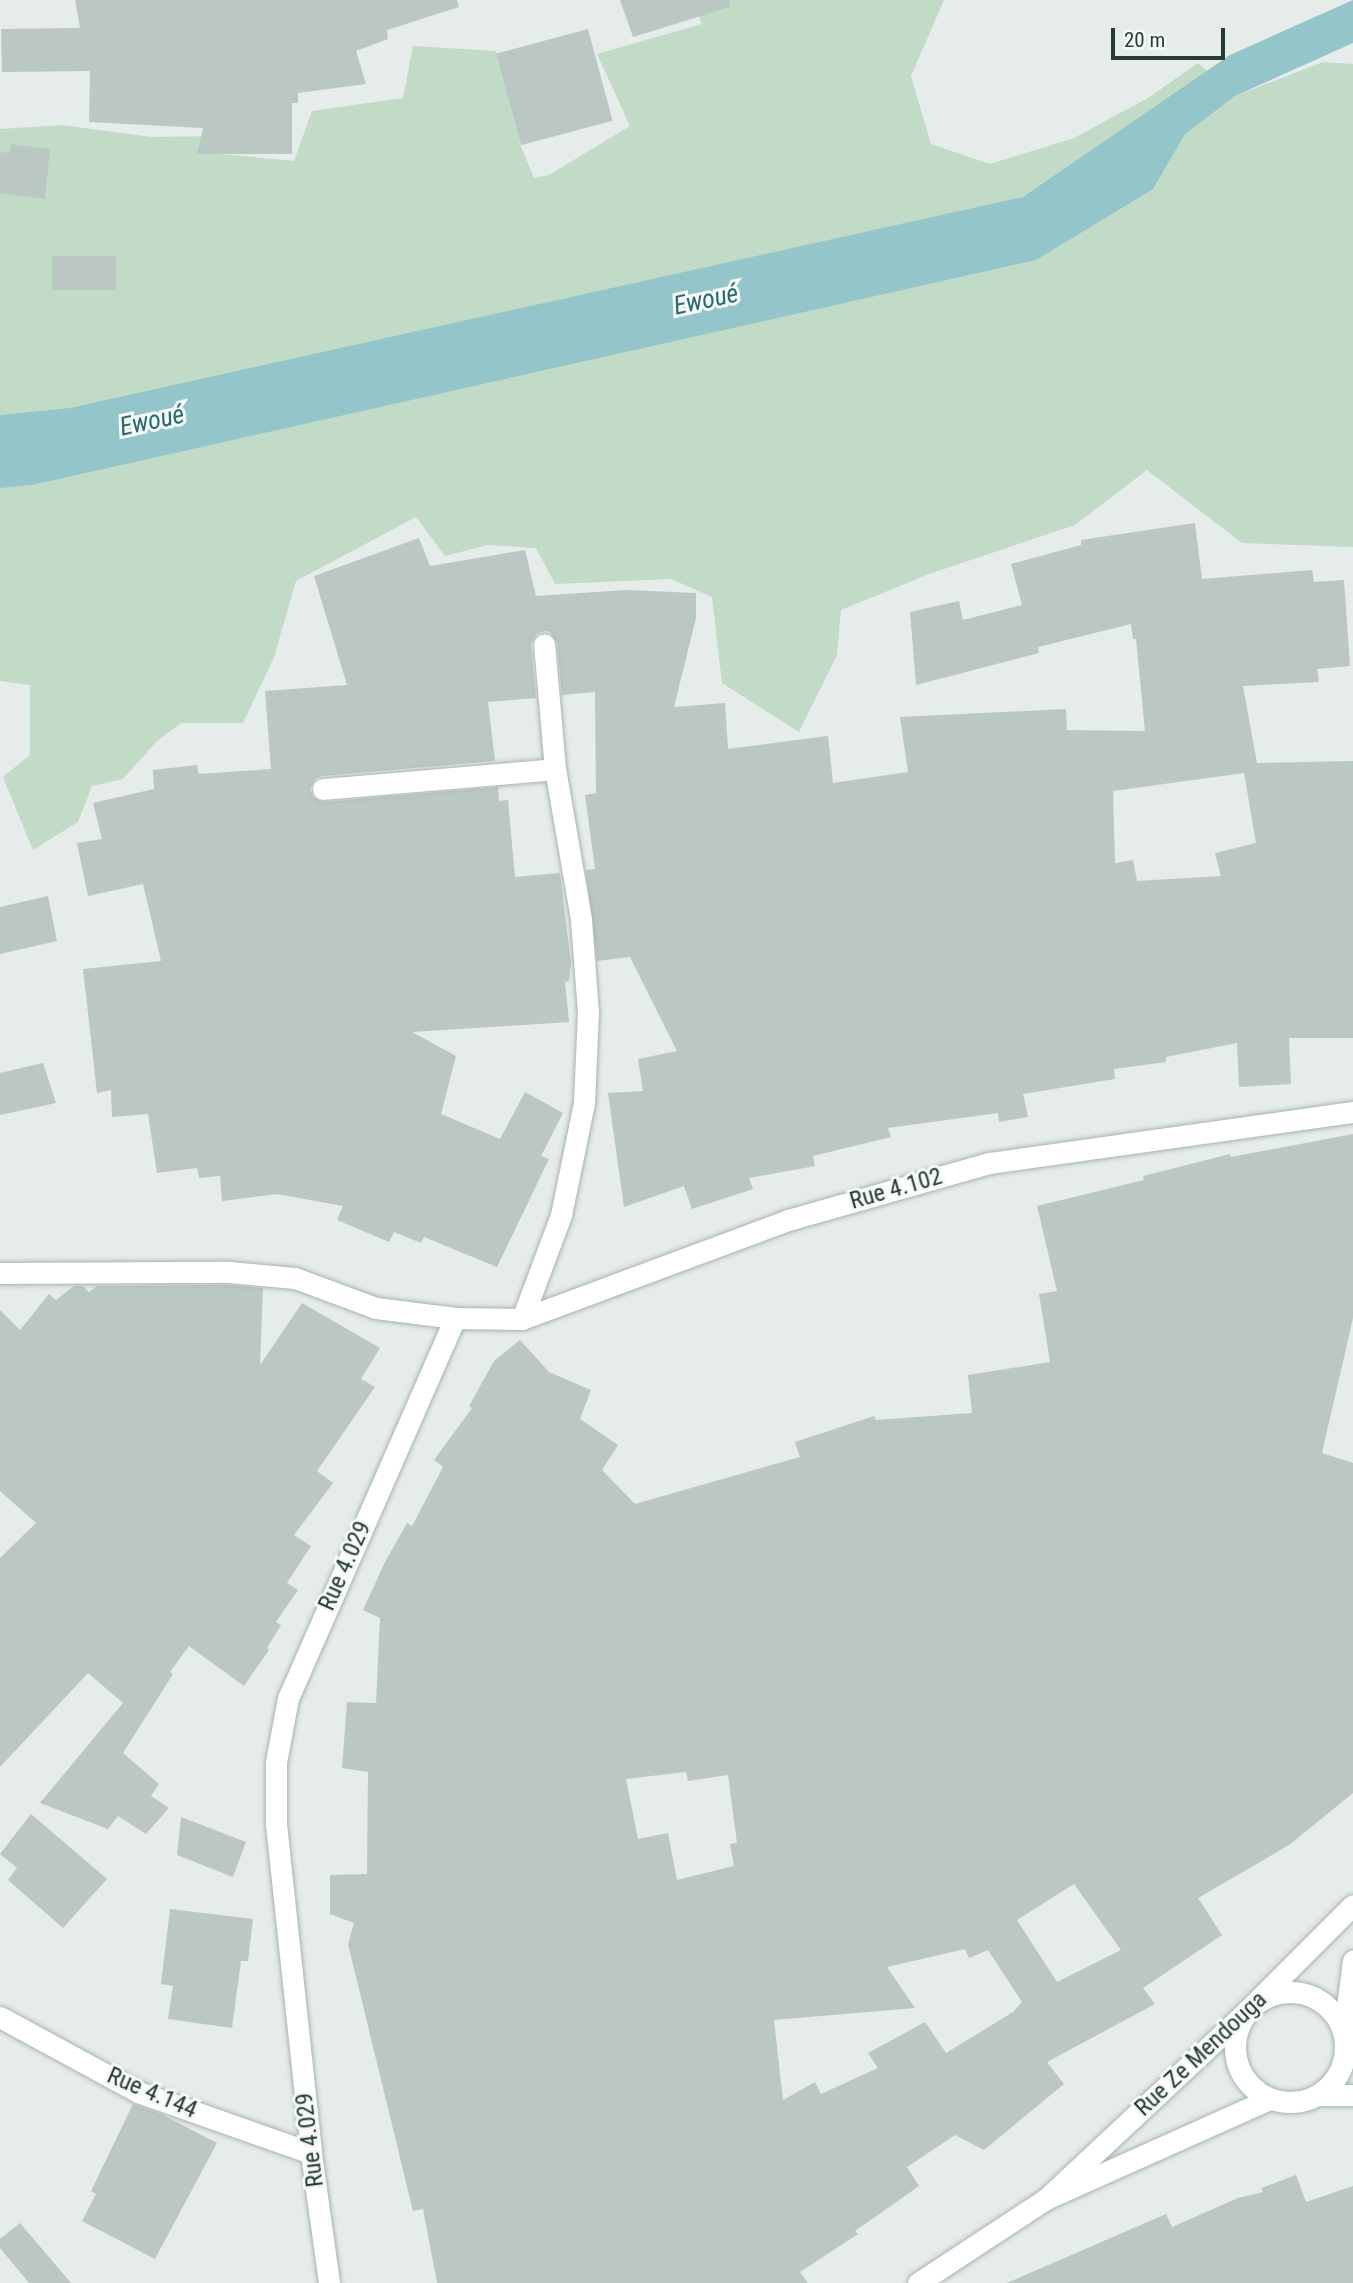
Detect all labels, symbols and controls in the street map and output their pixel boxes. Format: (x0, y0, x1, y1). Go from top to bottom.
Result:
scale bar (1115, 14, 1229, 58)
text: 20 m (1124, 28, 1165, 52)
water label: Ewoué (671, 278, 741, 322)
water label: Ewoué (117, 399, 187, 443)
street label: Rue 4.102 (846, 1162, 946, 1216)
street label: Rue 4.029 (313, 1517, 377, 1615)
street label: Rue Ze Mendouga (1129, 1985, 1273, 2123)
street label: Rue 4.144 (103, 2061, 201, 2125)
street label: Rue 4.029 (290, 2091, 330, 2189)

